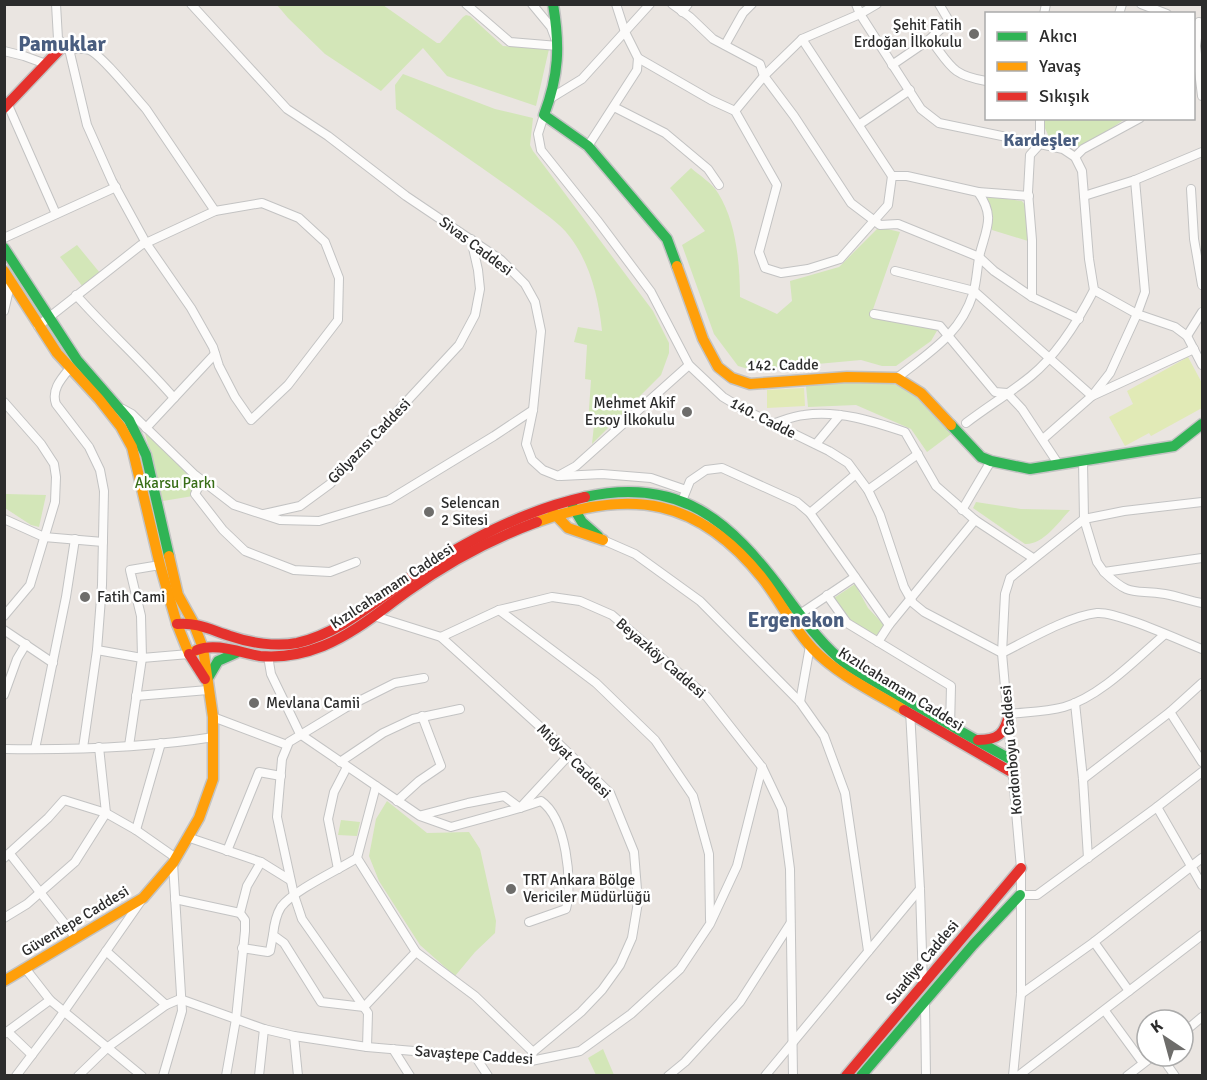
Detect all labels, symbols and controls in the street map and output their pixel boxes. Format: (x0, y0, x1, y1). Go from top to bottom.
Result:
legend (985, 12, 1195, 120)
place label: Şehit Fatih Erdoğan İlkokulu (854, 16, 962, 51)
text: Akıcı (1039, 25, 1077, 47)
marker: Şehit Fatih Erdoğan İlkokulu (967, 27, 981, 41)
district label: Pamuklar (18, 31, 107, 57)
text: Yavaş (1039, 55, 1081, 77)
text: Sıkışık (1039, 85, 1089, 107)
district label: Kardeşler (1003, 129, 1080, 151)
street label: Sivas Caddesi (436, 213, 516, 279)
street label: 142. Cadde (747, 355, 819, 375)
place label: Mehmet Akif Ersoy İlkokulu (585, 394, 676, 429)
street label: 140. Cadde (727, 394, 799, 442)
street label: Gölyazısı Caddesi (324, 395, 414, 487)
marker: Mehmet Akif Ersoy İlkokulu (680, 405, 694, 419)
park label: Akarsu Parkı (135, 474, 215, 492)
place label: Selencan 2 Sitesi (441, 494, 500, 529)
marker: Selencan 2 Sitesi (422, 505, 436, 519)
street label: Kızılcahamam Caddesi (327, 539, 457, 633)
place label: Fatih Cami (97, 588, 165, 606)
marker: Fatih Cami (78, 590, 92, 604)
district label: Ergenekon (748, 607, 844, 633)
street label: Beyazköy Caddesi (612, 614, 710, 702)
street label: Kızılcahamam Caddesi (835, 643, 967, 735)
street label: Kordonboyu Caddesi (996, 684, 1026, 816)
place label: Mevlana Camii (266, 694, 360, 712)
marker: Mevlana Camii (247, 696, 261, 710)
street label: Midyat Caddesi (533, 720, 615, 802)
place label: TRT Ankara Bölge Vericiler Müdürlüğü (523, 871, 651, 906)
street label: Güventepe Caddesi (18, 882, 132, 960)
marker: TRT Ankara Bölge Vericiler Müdürlüğü (504, 882, 518, 896)
street label: Suadiye Caddesi (882, 916, 962, 1008)
north arrow (1135, 1008, 1195, 1068)
text: K (1147, 1016, 1167, 1038)
street label: Savaştepe Caddesi (414, 1042, 534, 1068)

